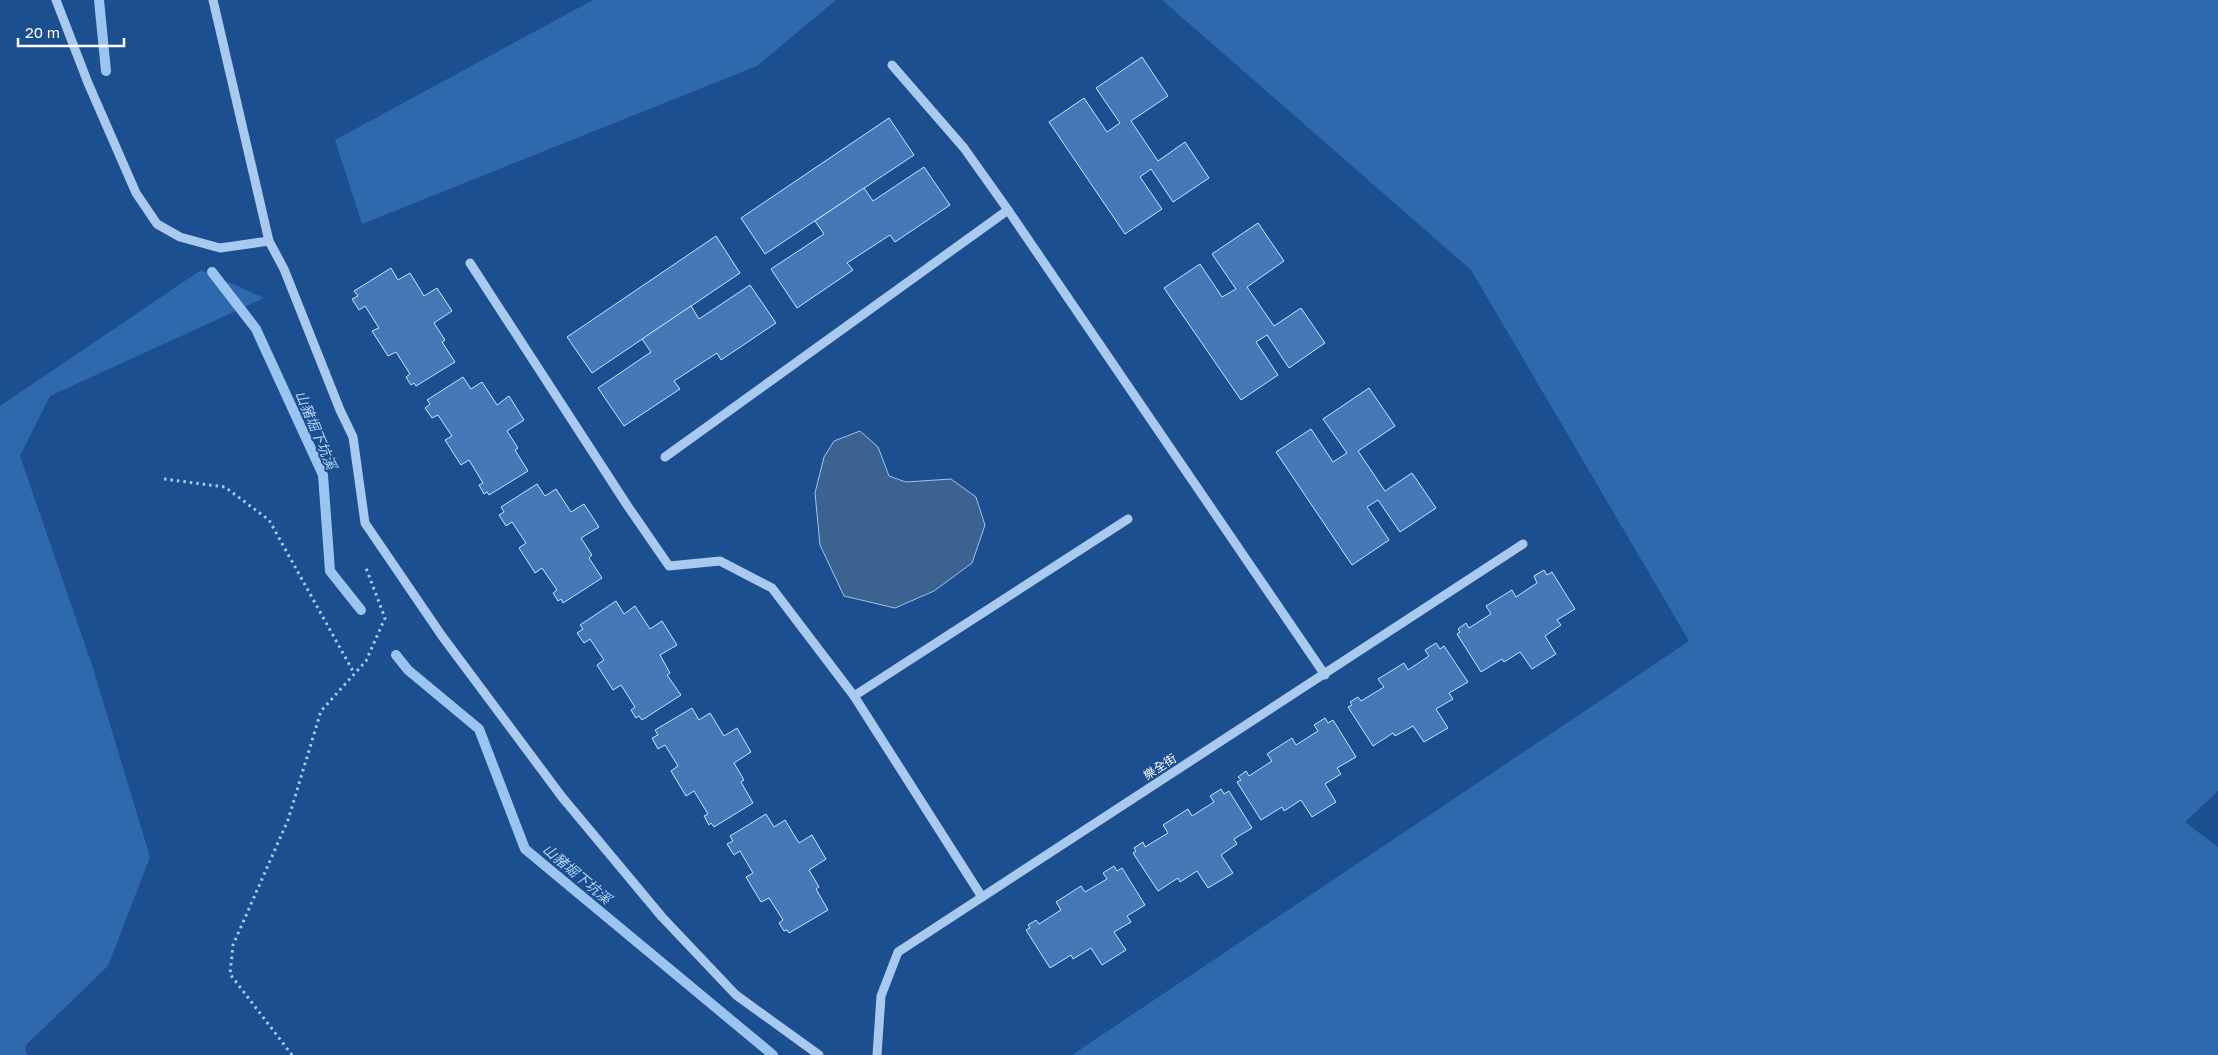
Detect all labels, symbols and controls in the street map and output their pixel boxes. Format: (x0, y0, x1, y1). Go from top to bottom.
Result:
scale bar (18, 15, 124, 47)
text: 20 m (25, 23, 60, 41)
water label: 山豬堀下坑溪 (292, 388, 341, 474)
street label: 樂全街 (1141, 750, 1179, 783)
water label: 山豬堀下坑溪 (540, 840, 616, 908)

